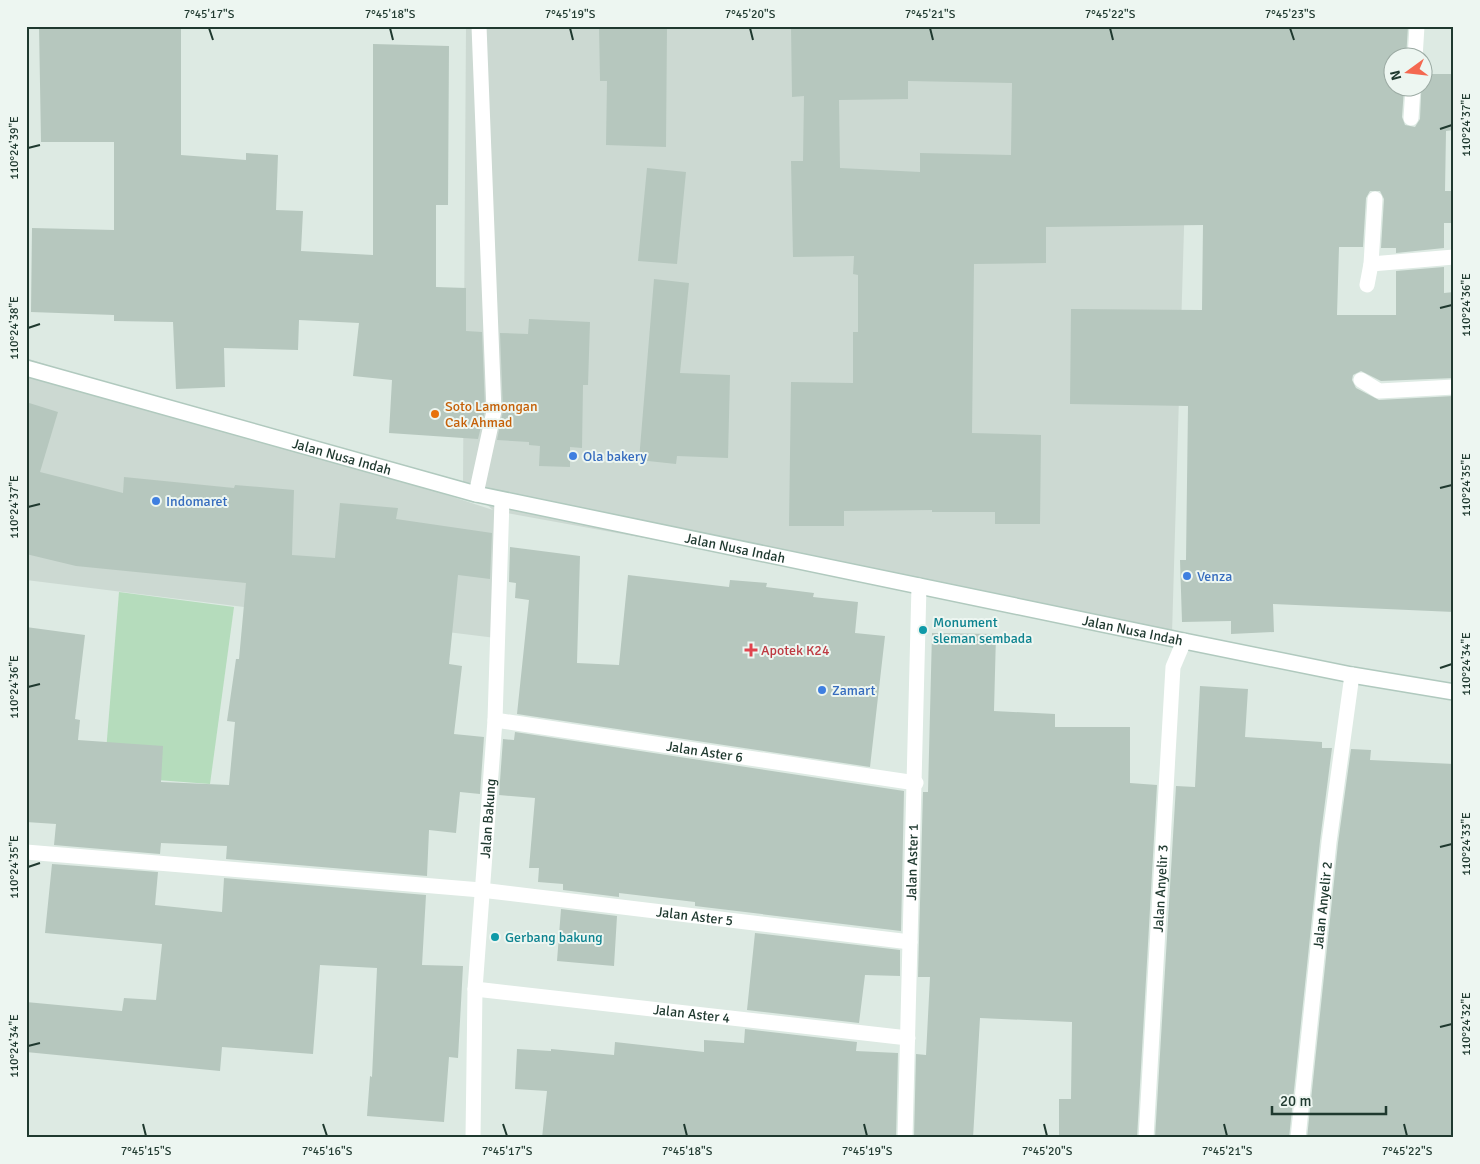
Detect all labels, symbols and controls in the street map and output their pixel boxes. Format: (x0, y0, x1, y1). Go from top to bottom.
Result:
text: 7°45'17"S (184, 7, 235, 22)
text: 7°45'18"S (365, 7, 416, 22)
text: 7°45'19"S (545, 7, 596, 22)
text: 7°45'20"S (725, 7, 776, 22)
text: 7°45'21"S (905, 7, 956, 22)
text: 7°45'22"S (1085, 7, 1136, 22)
text: 7°45'23"S (1265, 7, 1316, 22)
north arrow (1382, 48, 1432, 98)
text: N (1386, 68, 1405, 82)
text: 110°24'37"E (1459, 93, 1474, 157)
text: 110°24'39"E (7, 116, 22, 180)
text: 110°24'36"E (1459, 273, 1474, 337)
text: 110°24'38"E (7, 296, 22, 360)
place label: Soto Lamongan Cak Ahmad (445, 398, 538, 431)
marker: Soto Lamongan Cak Ahmad (429, 408, 441, 420)
street label: Jalan Nusa Indah (290, 435, 393, 479)
place label: Ola bakery (583, 448, 647, 465)
marker: Ola bakery (567, 450, 579, 462)
text: 110°24'35"E (1459, 453, 1474, 517)
text: 110°24'37"E (7, 475, 22, 539)
place label: Indomaret (166, 493, 228, 510)
marker: Indomaret (150, 495, 162, 507)
street label: Jalan Nusa Indah (683, 530, 787, 567)
place label: Venza (1197, 568, 1232, 585)
marker: Venza (1181, 570, 1193, 582)
street label: Jalan Nusa Indah (1081, 612, 1184, 650)
place label: Monument sleman sembada (933, 614, 1032, 647)
marker: Monument sleman sembada (917, 624, 929, 636)
text: 110°24'34"E (1459, 632, 1474, 696)
place label: Apotek K24 (761, 642, 830, 659)
marker: Apotek K24 (745, 644, 757, 656)
text: 110°24'36"E (7, 655, 22, 719)
place label: Zamart (832, 682, 875, 699)
marker: Zamart (816, 684, 828, 696)
street label: Jalan Aster 6 (665, 738, 744, 766)
street label: Jalan Bakung (477, 778, 500, 859)
text: 110°24'33"E (1459, 812, 1474, 876)
street label: Jalan Aster 1 (903, 823, 922, 901)
text: 110°24'35"E (7, 835, 22, 899)
street label: Jalan Anyelir 3 (1150, 844, 1172, 933)
street label: Jalan Anyelir 2 (1310, 861, 1336, 950)
street label: Jalan Aster 5 (655, 903, 734, 930)
place label: Gerbang bakung (505, 929, 603, 946)
marker: Gerbang bakung (489, 931, 501, 943)
text: 110°24'32"E (1459, 992, 1474, 1056)
street label: Jalan Aster 4 (652, 1001, 731, 1027)
text: 110°24'34"E (7, 1014, 22, 1078)
scale bar (1272, 1084, 1386, 1116)
text: 20 m (1280, 1092, 1311, 1110)
text: 7°45'15"S (121, 1144, 172, 1159)
text: 7°45'16"S (302, 1144, 353, 1159)
text: 7°45'17"S (482, 1144, 533, 1159)
text: 7°45'18"S (662, 1144, 713, 1159)
text: 7°45'19"S (842, 1144, 893, 1159)
text: 7°45'20"S (1022, 1144, 1073, 1159)
text: 7°45'21"S (1202, 1144, 1253, 1159)
text: 7°45'22"S (1382, 1144, 1433, 1159)

